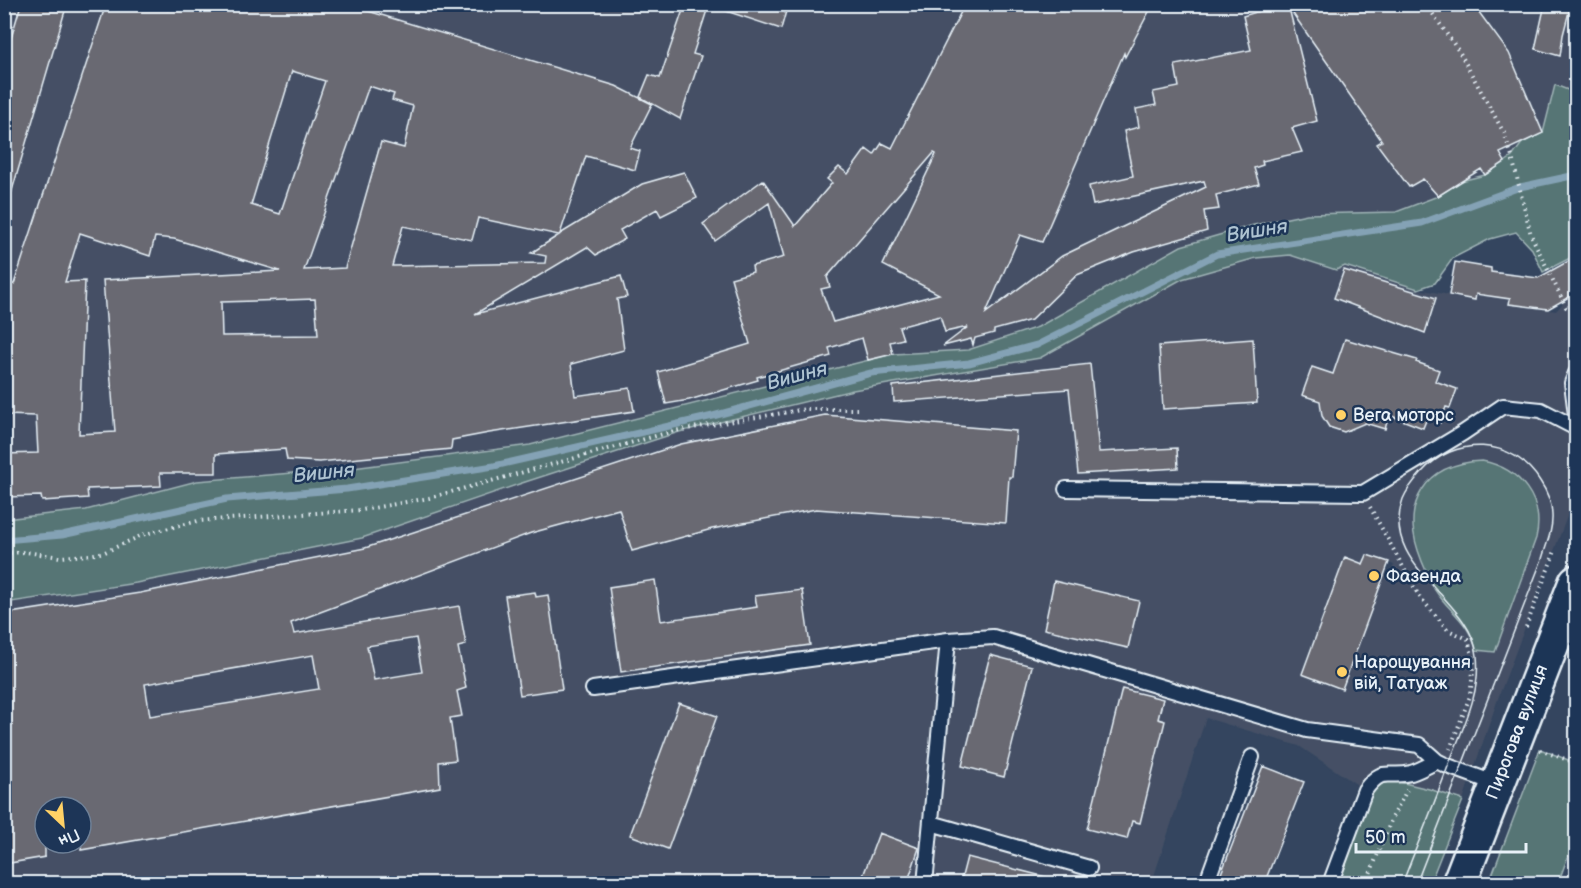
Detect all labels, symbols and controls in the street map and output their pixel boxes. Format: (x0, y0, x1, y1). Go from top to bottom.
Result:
water label: Вишня (1225, 214, 1289, 248)
water label: Вишня (764, 356, 830, 396)
place label: Вега моторс (1353, 405, 1454, 426)
marker: Вега моторс (1334, 408, 1348, 422)
water label: Вишня (292, 458, 356, 488)
place label: Фазенда (1386, 566, 1461, 587)
marker: Фазенда (1367, 569, 1381, 583)
place label: Нарощування вій, Татуаж (1354, 652, 1471, 694)
street label: Пирогова вулиця (1482, 662, 1552, 802)
marker: Нарощування вій, Татуаж (1335, 665, 1349, 679)
north arrow (33, 795, 93, 855)
scale bar (1356, 816, 1526, 854)
text: Пн (55, 824, 83, 850)
text: 50 m (1365, 827, 1406, 848)

